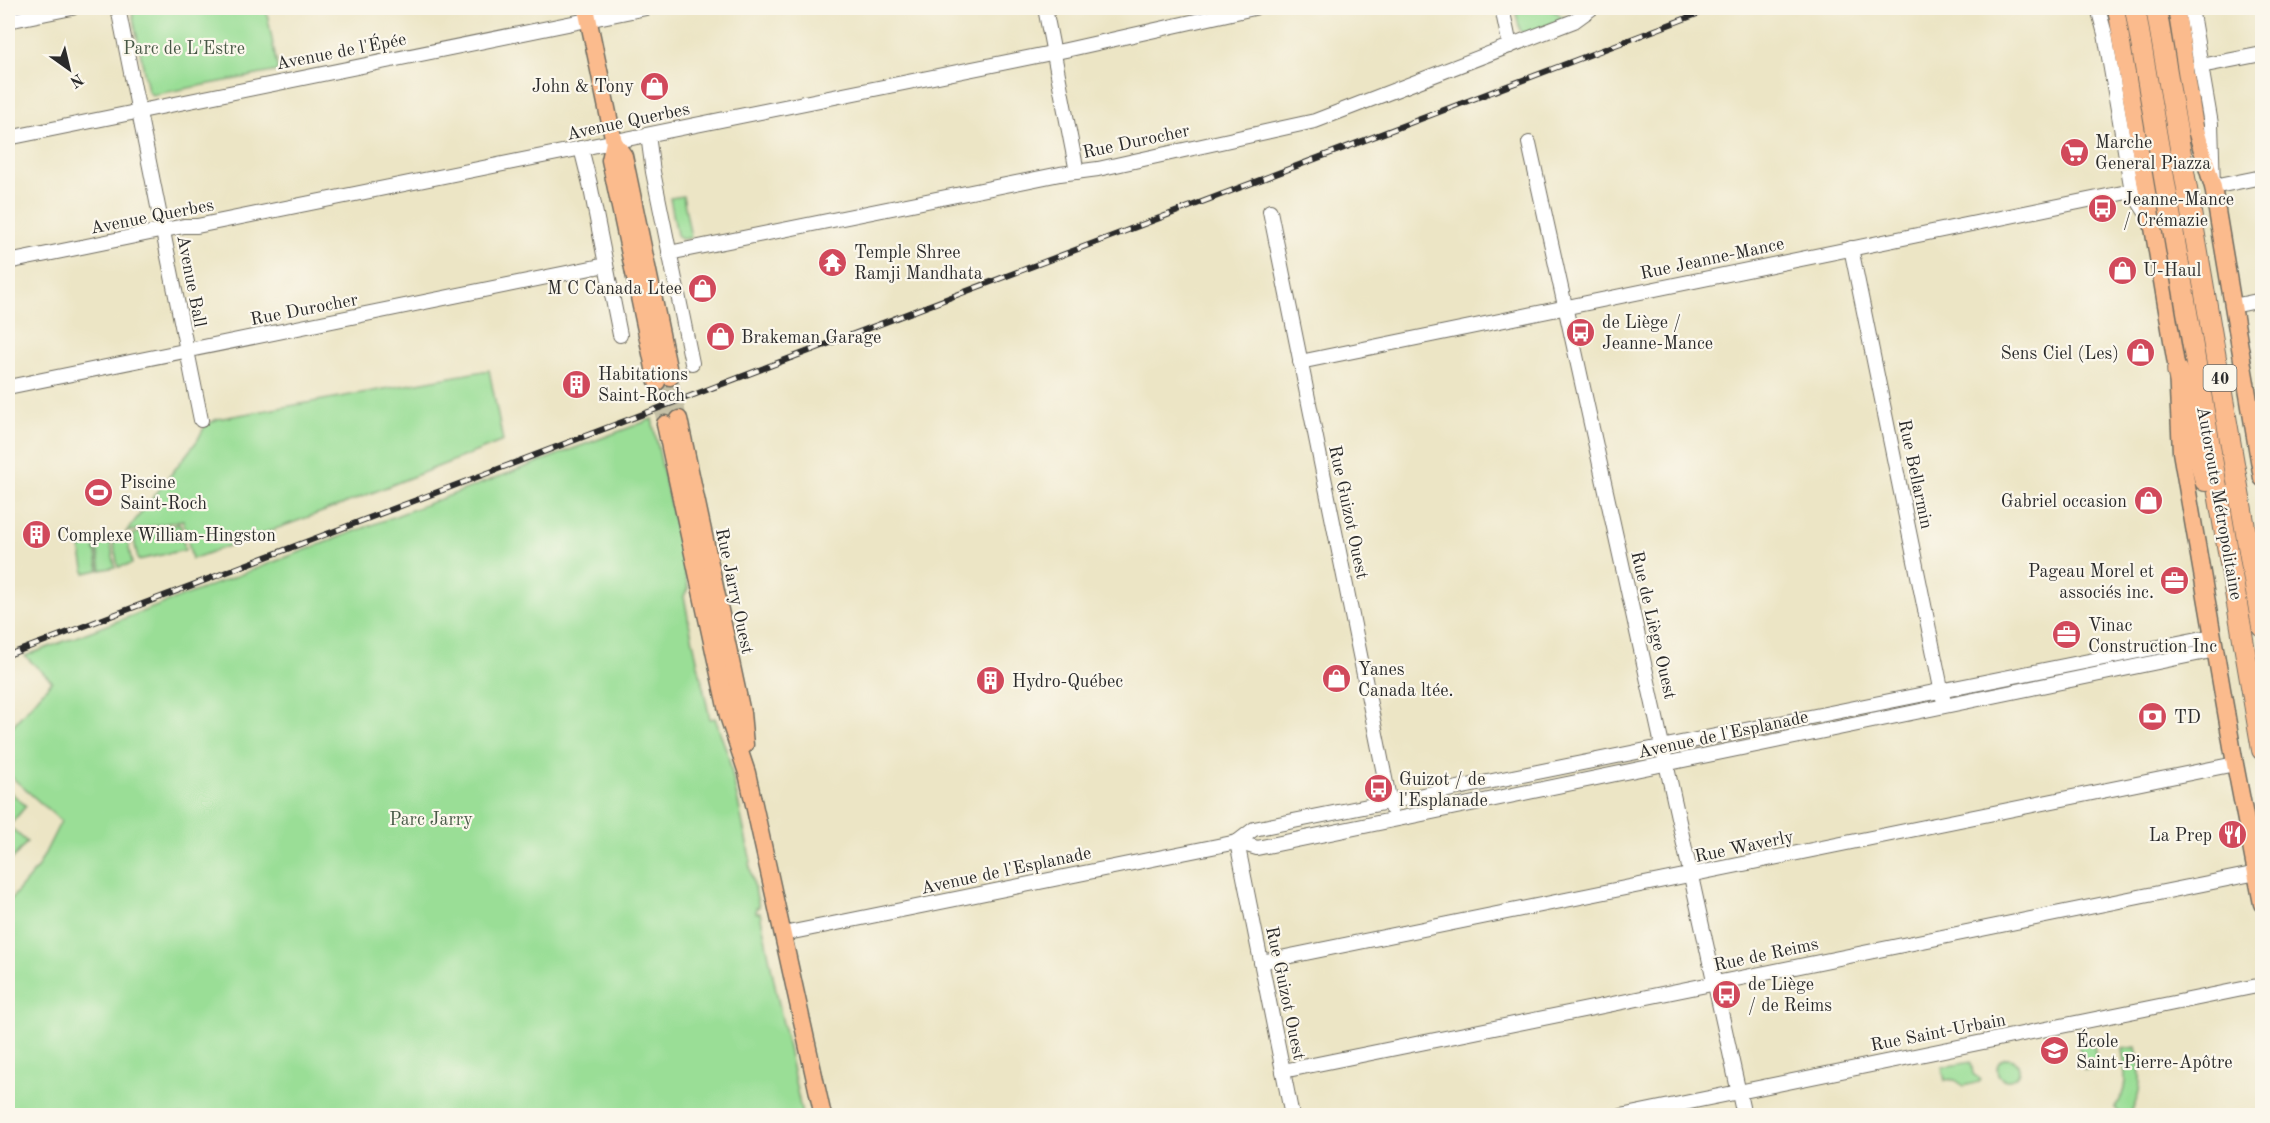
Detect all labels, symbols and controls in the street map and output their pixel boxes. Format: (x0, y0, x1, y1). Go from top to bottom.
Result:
street label: Avenue de l'Épée (274, 27, 408, 73)
north arrow (39, 39, 99, 99)
park label: Parc de L'Estre (123, 40, 245, 58)
text: N (66, 70, 86, 90)
shop icon: John & Tony (639, 70, 671, 102)
place label: John & Tony (532, 78, 634, 96)
street label: Avenue Querbes (565, 100, 692, 144)
street label: Rue Durocher (1081, 122, 1192, 162)
place label: Marche General Piazza (2095, 134, 2211, 173)
supermarket icon: Marche General Piazza (2058, 136, 2090, 168)
place label: Jeanne-Mance / Crémazie (2123, 191, 2234, 230)
bus stop icon: Jeanne-Mance / Crémazie (2086, 193, 2118, 225)
street label: Avenue Querbes (89, 196, 216, 238)
street label: Avenue Ball (173, 234, 209, 329)
street label: Rue Jeanne-Mance (1638, 235, 1786, 283)
place label: Temple Shree Ramji Mandhata (854, 244, 983, 283)
temple icon: Temple Shree Ramji Mandhata (817, 246, 849, 278)
shop icon: U-Haul (2106, 254, 2138, 286)
place label: U-Haul (2143, 262, 2201, 280)
shop icon: M C Canada Ltee (687, 272, 719, 304)
place label: M C Canada Ltee (547, 280, 682, 298)
street label: Rue Durocher (249, 291, 360, 329)
place label: de Liège / Jeanne-Mance (1602, 314, 1713, 353)
bus stop icon: de Liège / Jeanne-Mance (1565, 316, 1597, 348)
shop icon: Brakeman Garage (704, 321, 736, 353)
place label: Brakeman Garage (741, 329, 881, 347)
shop icon: Sens Ciel (Les) (2124, 337, 2156, 369)
place label: Sens Ciel (Les) (2000, 344, 2119, 363)
road number: 40 (2204, 365, 2236, 391)
place label: Habitations Saint-Roch (598, 366, 688, 405)
building icon: Habitations Saint-Roch (561, 368, 593, 400)
street label: Autoroute Métropolitaine (2193, 405, 2245, 601)
street label: Rue Bellarmin (1895, 418, 1935, 531)
street label: Rue Guizot Ouest (1325, 444, 1371, 581)
place label: Piscine Saint-Roch (120, 474, 207, 513)
sports icon: Piscine Saint-Roch (83, 476, 115, 508)
shop icon: Gabriel occasion (2132, 485, 2164, 517)
place label: Gabriel occasion (2001, 493, 2127, 511)
building icon: Complexe William-Hingston (20, 519, 52, 551)
place label: Complexe William-Hingston (57, 527, 276, 545)
street label: Rue Jarry Ouest (712, 527, 756, 656)
street label: Rue de Liège Ouest (1627, 549, 1679, 701)
place label: Pageau Morel et associés inc. (2028, 563, 2154, 602)
office icon: Pageau Morel et associés inc. (2159, 565, 2191, 597)
place label: Vinac Construction Inc (2088, 617, 2217, 656)
office icon: Vinac Construction Inc (2051, 619, 2083, 651)
place label: Yanes Canada ltée. (1358, 661, 1454, 700)
shop icon: Yanes Canada ltée. (1321, 663, 1353, 695)
building icon: Hydro-Québec (975, 665, 1007, 697)
place label: Hydro-Québec (1012, 673, 1123, 691)
bank icon: TD (2137, 701, 2169, 733)
street label: Avenue de l'Esplanade (1636, 708, 1810, 762)
place label: TD (2174, 709, 2201, 727)
place label: Guizot / de l'Esplanade (1399, 771, 1488, 810)
bus stop icon: Guizot / de l'Esplanade (1362, 773, 1394, 805)
park label: Parc Jarry (389, 811, 473, 829)
restaurant icon: La Prep (2217, 819, 2249, 851)
place label: La Prep (2149, 827, 2212, 845)
street label: Rue Waverly (1693, 828, 1796, 866)
street label: Avenue de l'Esplanade (919, 844, 1093, 898)
street label: Rue Guizot Ouest (1262, 925, 1308, 1062)
street label: Rue de Reims (1712, 935, 1820, 975)
place label: de Liège / de Reims (1748, 976, 1832, 1015)
bus stop icon: de Liège / de Reims (1711, 978, 1743, 1010)
street label: Rue Saint-Urbain (1869, 1011, 2008, 1055)
place label: École Saint-Pierre-Apôtre (2076, 1029, 2233, 1072)
school or university icon: École Saint-Pierre-Apôtre (2039, 1035, 2071, 1067)

